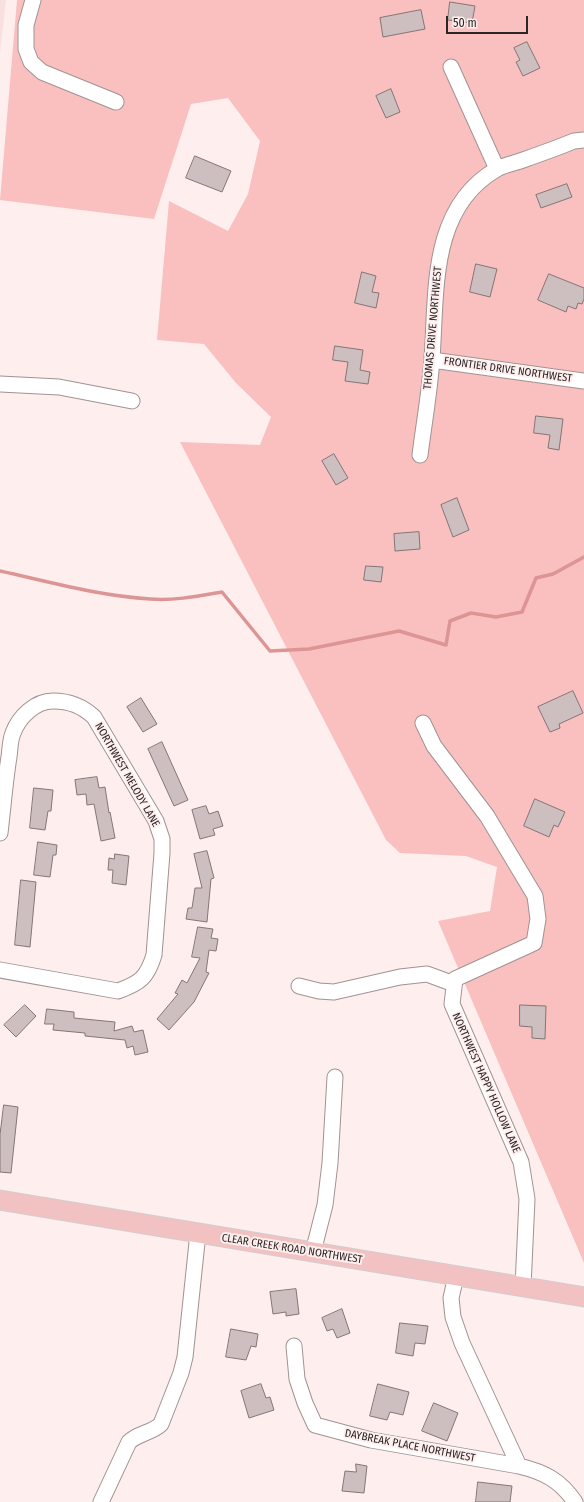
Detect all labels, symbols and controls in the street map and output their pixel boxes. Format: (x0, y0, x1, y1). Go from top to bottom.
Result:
scale bar (448, 8, 530, 34)
text: 50 m (453, 16, 477, 30)
street label: THOMAS DRIVE NORTHWEST (421, 266, 445, 390)
street label: FRONTIER DRIVE NORTHWEST (443, 354, 573, 386)
street label: NORTHWEST MELODY LANE (92, 721, 162, 829)
street label: NORTHWEST HAPPY HOLLOW LANE (449, 1011, 523, 1155)
street label: CLEAR CREEK ROAD NORTHWEST (221, 1231, 363, 1267)
street label: DAYBREAK PLACE NORTHWEST (344, 1427, 476, 1465)

